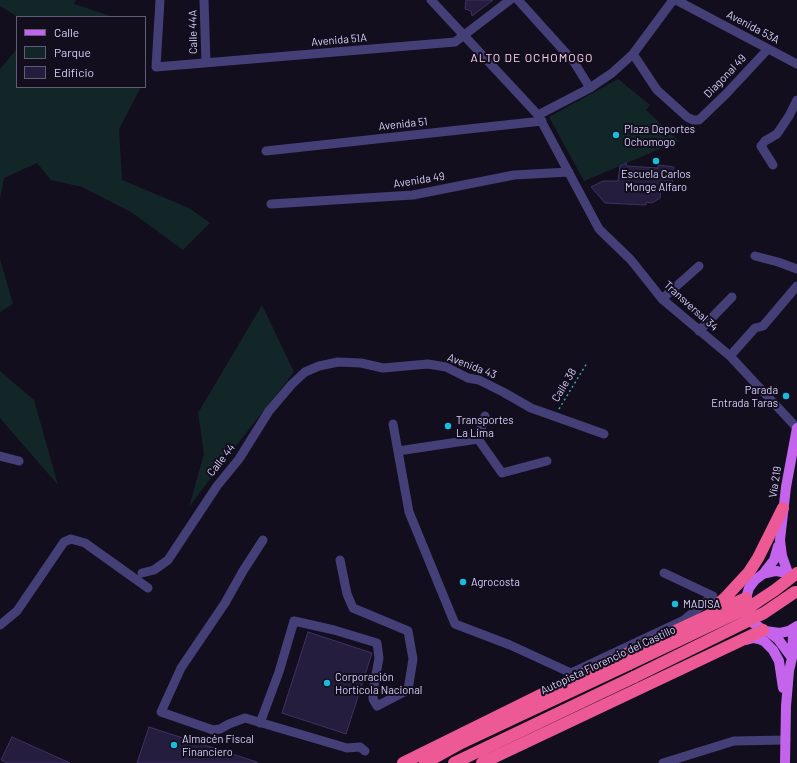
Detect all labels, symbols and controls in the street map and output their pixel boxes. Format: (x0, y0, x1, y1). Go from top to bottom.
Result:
street label: Avenida 53A (724, 8, 782, 46)
street label: Calle 44A (186, 10, 200, 54)
legend (16, 16, 146, 88)
text: Calle (54, 25, 79, 39)
street label: Avenida 51A (311, 31, 367, 49)
text: Parque (54, 45, 91, 59)
district label: ALTO DE OCHOMOGO (470, 51, 594, 65)
street label: Diagonal 49 (701, 52, 749, 100)
text: Edificio (54, 65, 94, 79)
street label: Avenida 51 (378, 115, 428, 133)
place label: Plaza Deportes Ochomogo (624, 122, 695, 148)
marker: Plaza Deportes Ochomogo (611, 130, 621, 140)
marker: Escuela Carlos Monge Alfaro (651, 156, 661, 166)
place label: Escuela Carlos Monge Alfaro (621, 167, 691, 193)
street label: Avenida 49 (392, 169, 446, 191)
street label: Transversal 34 (661, 278, 721, 334)
street label: Avenida 43 (446, 351, 498, 381)
street label: Calle 38 (549, 366, 579, 404)
place label: Parada Entrada Taras (711, 383, 778, 409)
marker: Parada Entrada Taras (781, 391, 791, 401)
place label: Transportes La Lima (456, 413, 514, 439)
marker: Transportes La Lima (443, 421, 453, 431)
street label: Calle 44 (204, 441, 238, 479)
street label: Vía 219 (766, 465, 784, 499)
place label: Agrocosta (471, 575, 520, 589)
marker: Agrocosta (458, 577, 468, 587)
place label: MADISA (683, 597, 720, 611)
marker: MADISA (670, 599, 680, 609)
street label: Autopista Florencio del Castillo (538, 623, 678, 697)
place label: Corporación Hortícola Nacional (335, 670, 422, 696)
marker: Corporación Hortícola Nacional (322, 678, 332, 688)
place label: Almacén Fiscal Financiero (182, 732, 254, 758)
marker: Almacén Fiscal Financiero (169, 740, 179, 750)

